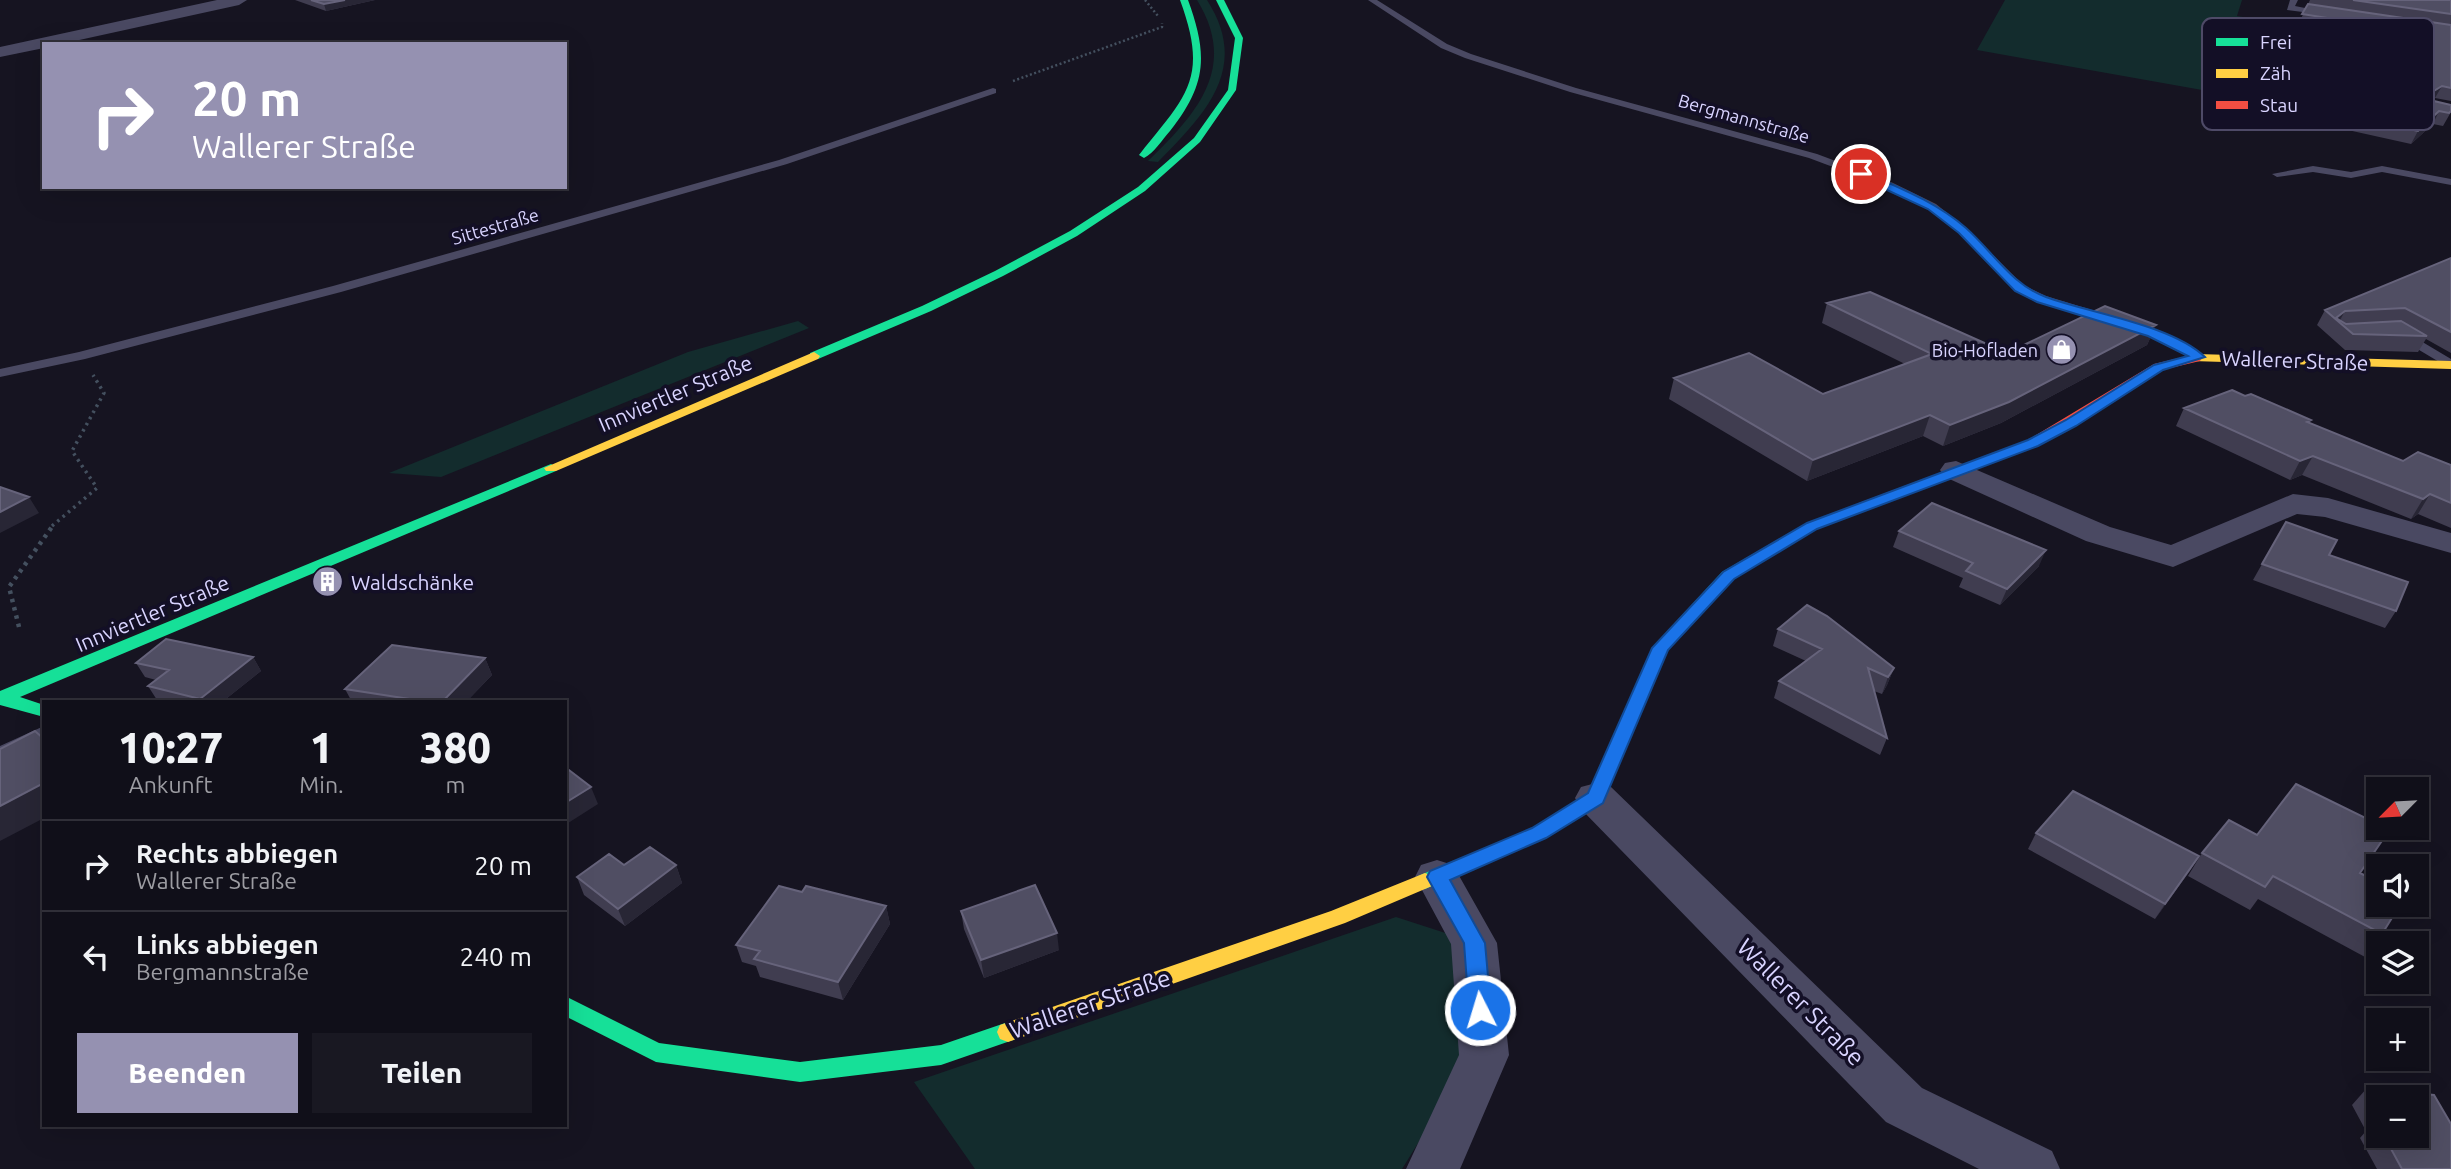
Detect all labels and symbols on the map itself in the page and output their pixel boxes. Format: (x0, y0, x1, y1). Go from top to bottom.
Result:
legend (2202, 18, 2434, 130)
text: Frei (2260, 31, 2292, 53)
text: Zäh (2260, 62, 2291, 84)
street label: Bergmannstraße (1676, 90, 1812, 146)
text: Stau (2260, 94, 2298, 116)
pin (1831, 144, 1891, 204)
street label: Sittestraße (449, 204, 541, 248)
shop icon: Bio-Hofladen (2044, 333, 2078, 367)
place label: Bio-Hofladen (1932, 340, 2038, 360)
street label: Wallerer Straße (2221, 345, 2369, 375)
street label: Innviertler Straße (595, 350, 755, 436)
building icon: Waldschänke (311, 565, 345, 599)
street label: Innviertler Straße (72, 570, 232, 656)
place label: Waldschänke (351, 570, 474, 594)
north arrow (2366, 777, 2429, 840)
street label: Wallerer Straße (1732, 933, 1870, 1071)
street label: Wallerer Straße (1006, 964, 1174, 1044)
position arrow (1443, 973, 1517, 1047)

